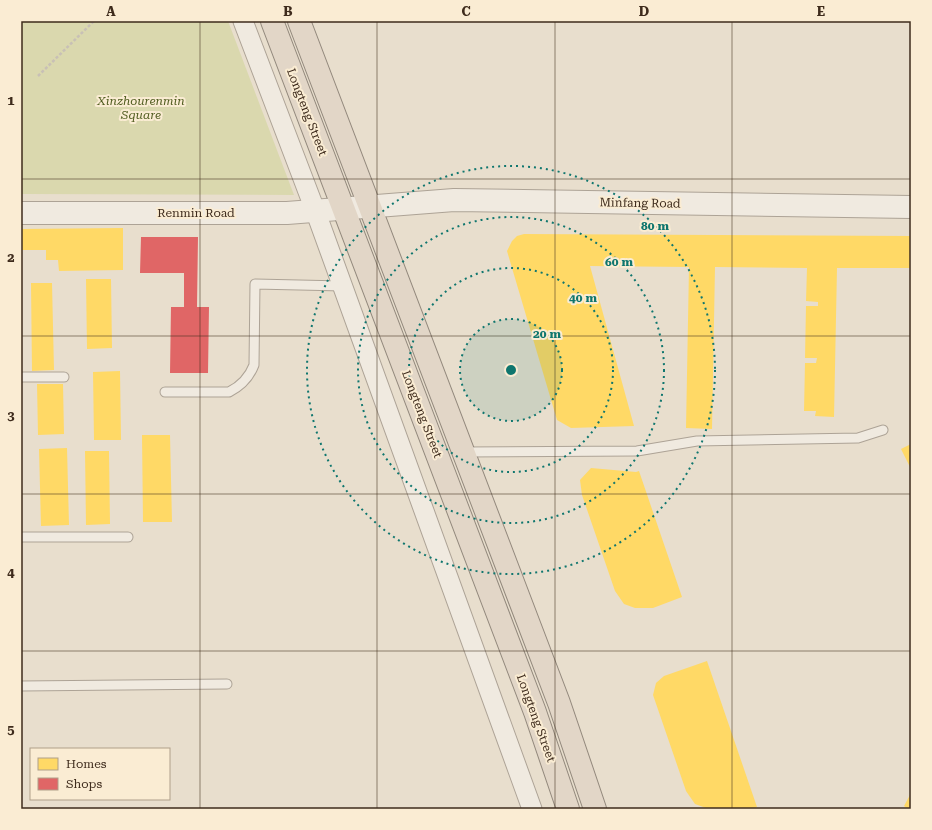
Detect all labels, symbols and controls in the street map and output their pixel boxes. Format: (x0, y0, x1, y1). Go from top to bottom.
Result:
text: A (106, 4, 116, 19)
text: B (283, 4, 293, 19)
text: C (461, 4, 471, 19)
text: D (639, 4, 649, 19)
text: E (817, 4, 825, 19)
street label: Longteng Street (284, 66, 330, 158)
text: 1 (7, 93, 15, 108)
park label: Xinzhourenmin Square (96, 94, 185, 122)
street label: Minfang Road (599, 195, 681, 211)
street label: Renmin Road (157, 206, 235, 220)
text: 80 m (641, 219, 669, 233)
text: 2 (7, 250, 15, 265)
text: 60 m (605, 255, 633, 269)
text: 40 m (569, 291, 597, 305)
text: 20 m (533, 327, 561, 341)
centre of rings (504, 363, 518, 377)
street label: Longteng Street (399, 368, 445, 460)
text: 3 (7, 408, 15, 423)
text: 4 (7, 565, 15, 580)
street label: Longteng Street (514, 672, 559, 764)
text: 5 (7, 722, 15, 737)
legend (30, 748, 170, 800)
text: Homes (66, 757, 107, 771)
text: Shops (66, 777, 102, 791)

